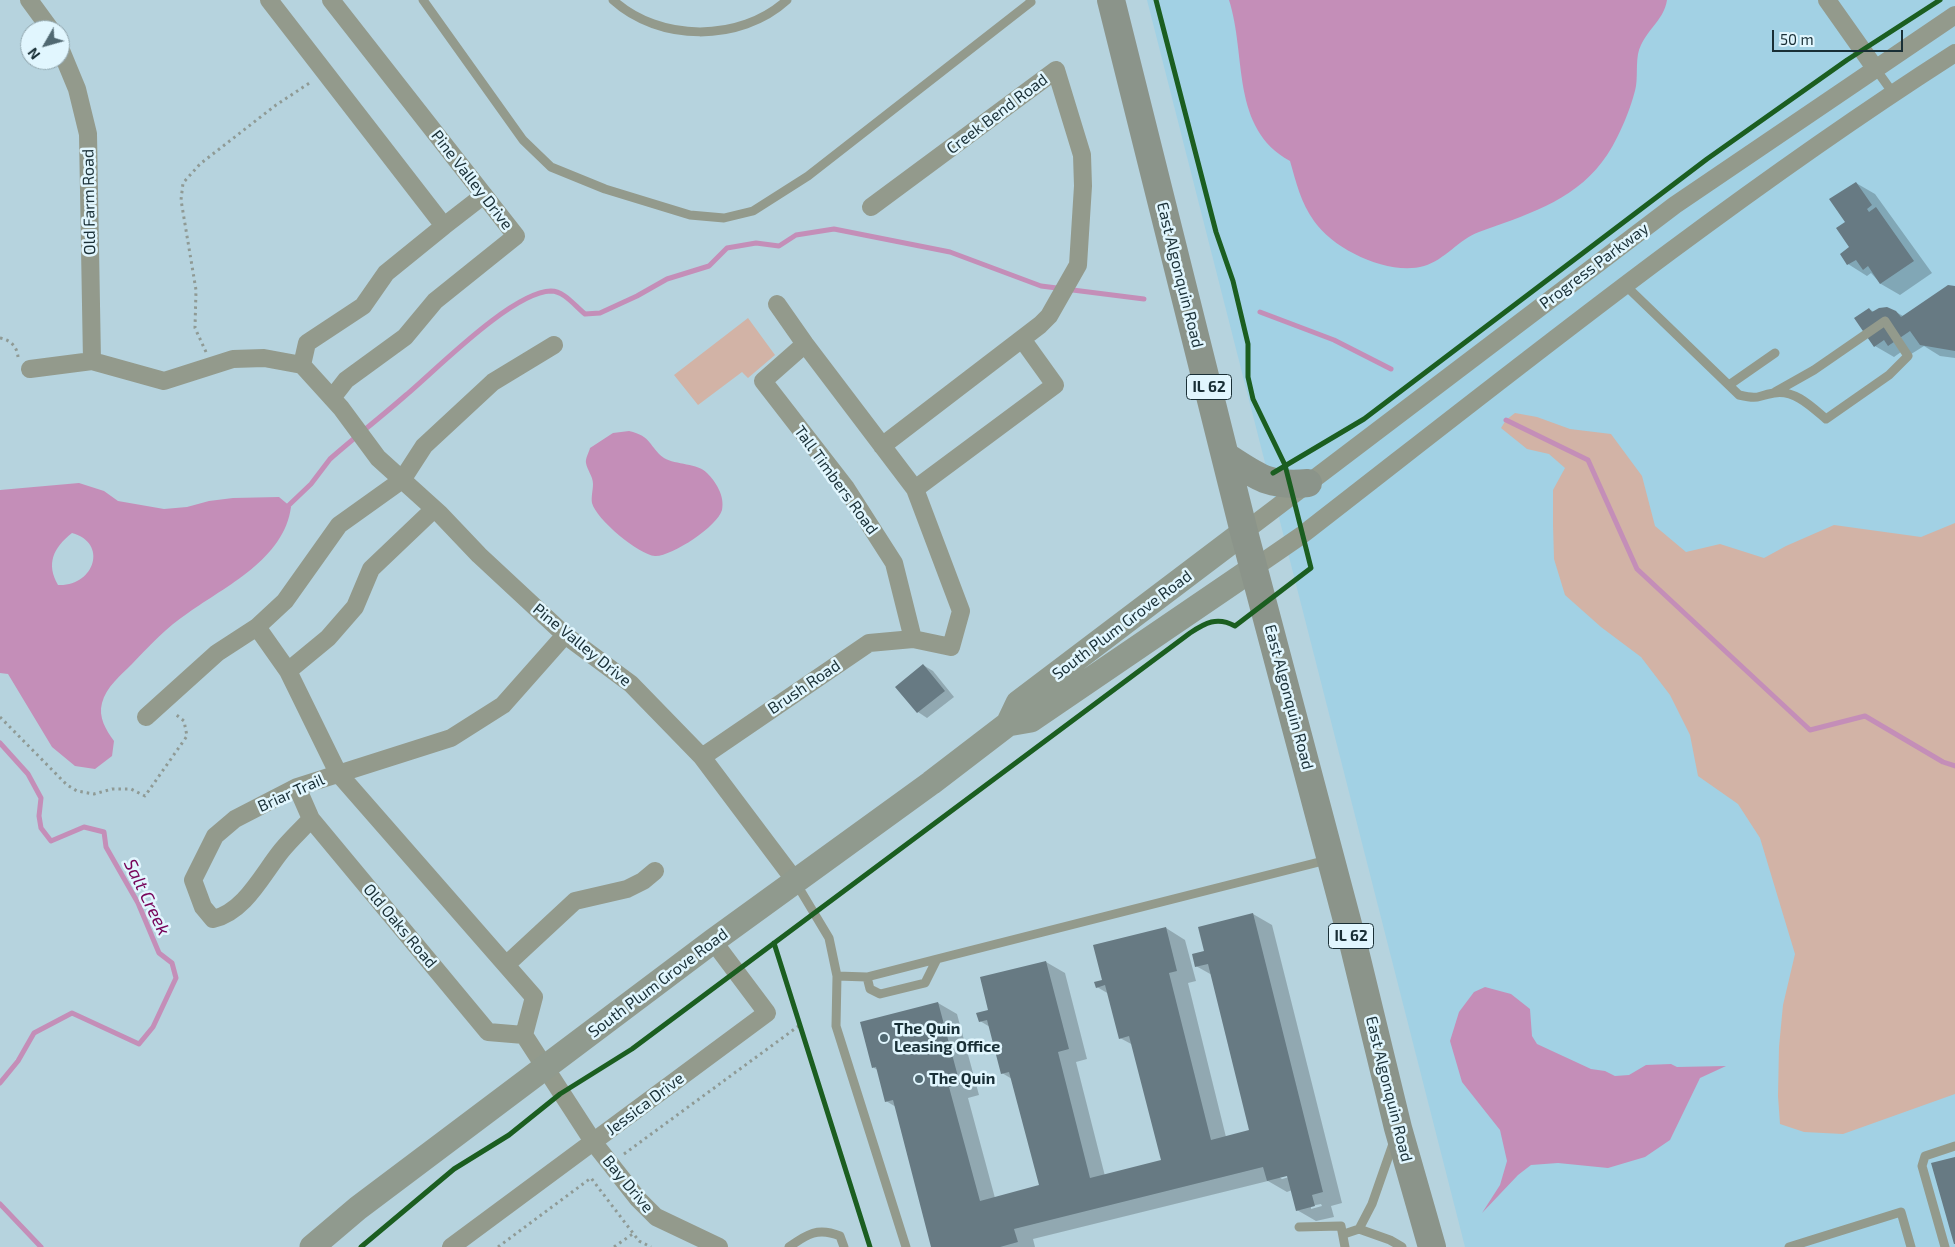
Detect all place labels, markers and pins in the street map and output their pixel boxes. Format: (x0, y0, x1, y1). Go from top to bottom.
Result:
place label: The Quin Leasing Office (894, 1019, 1000, 1057)
marker: The Quin Leasing Office (878, 1032, 890, 1044)
place label: The Quin (929, 1069, 995, 1089)
marker: The Quin (913, 1073, 925, 1085)

